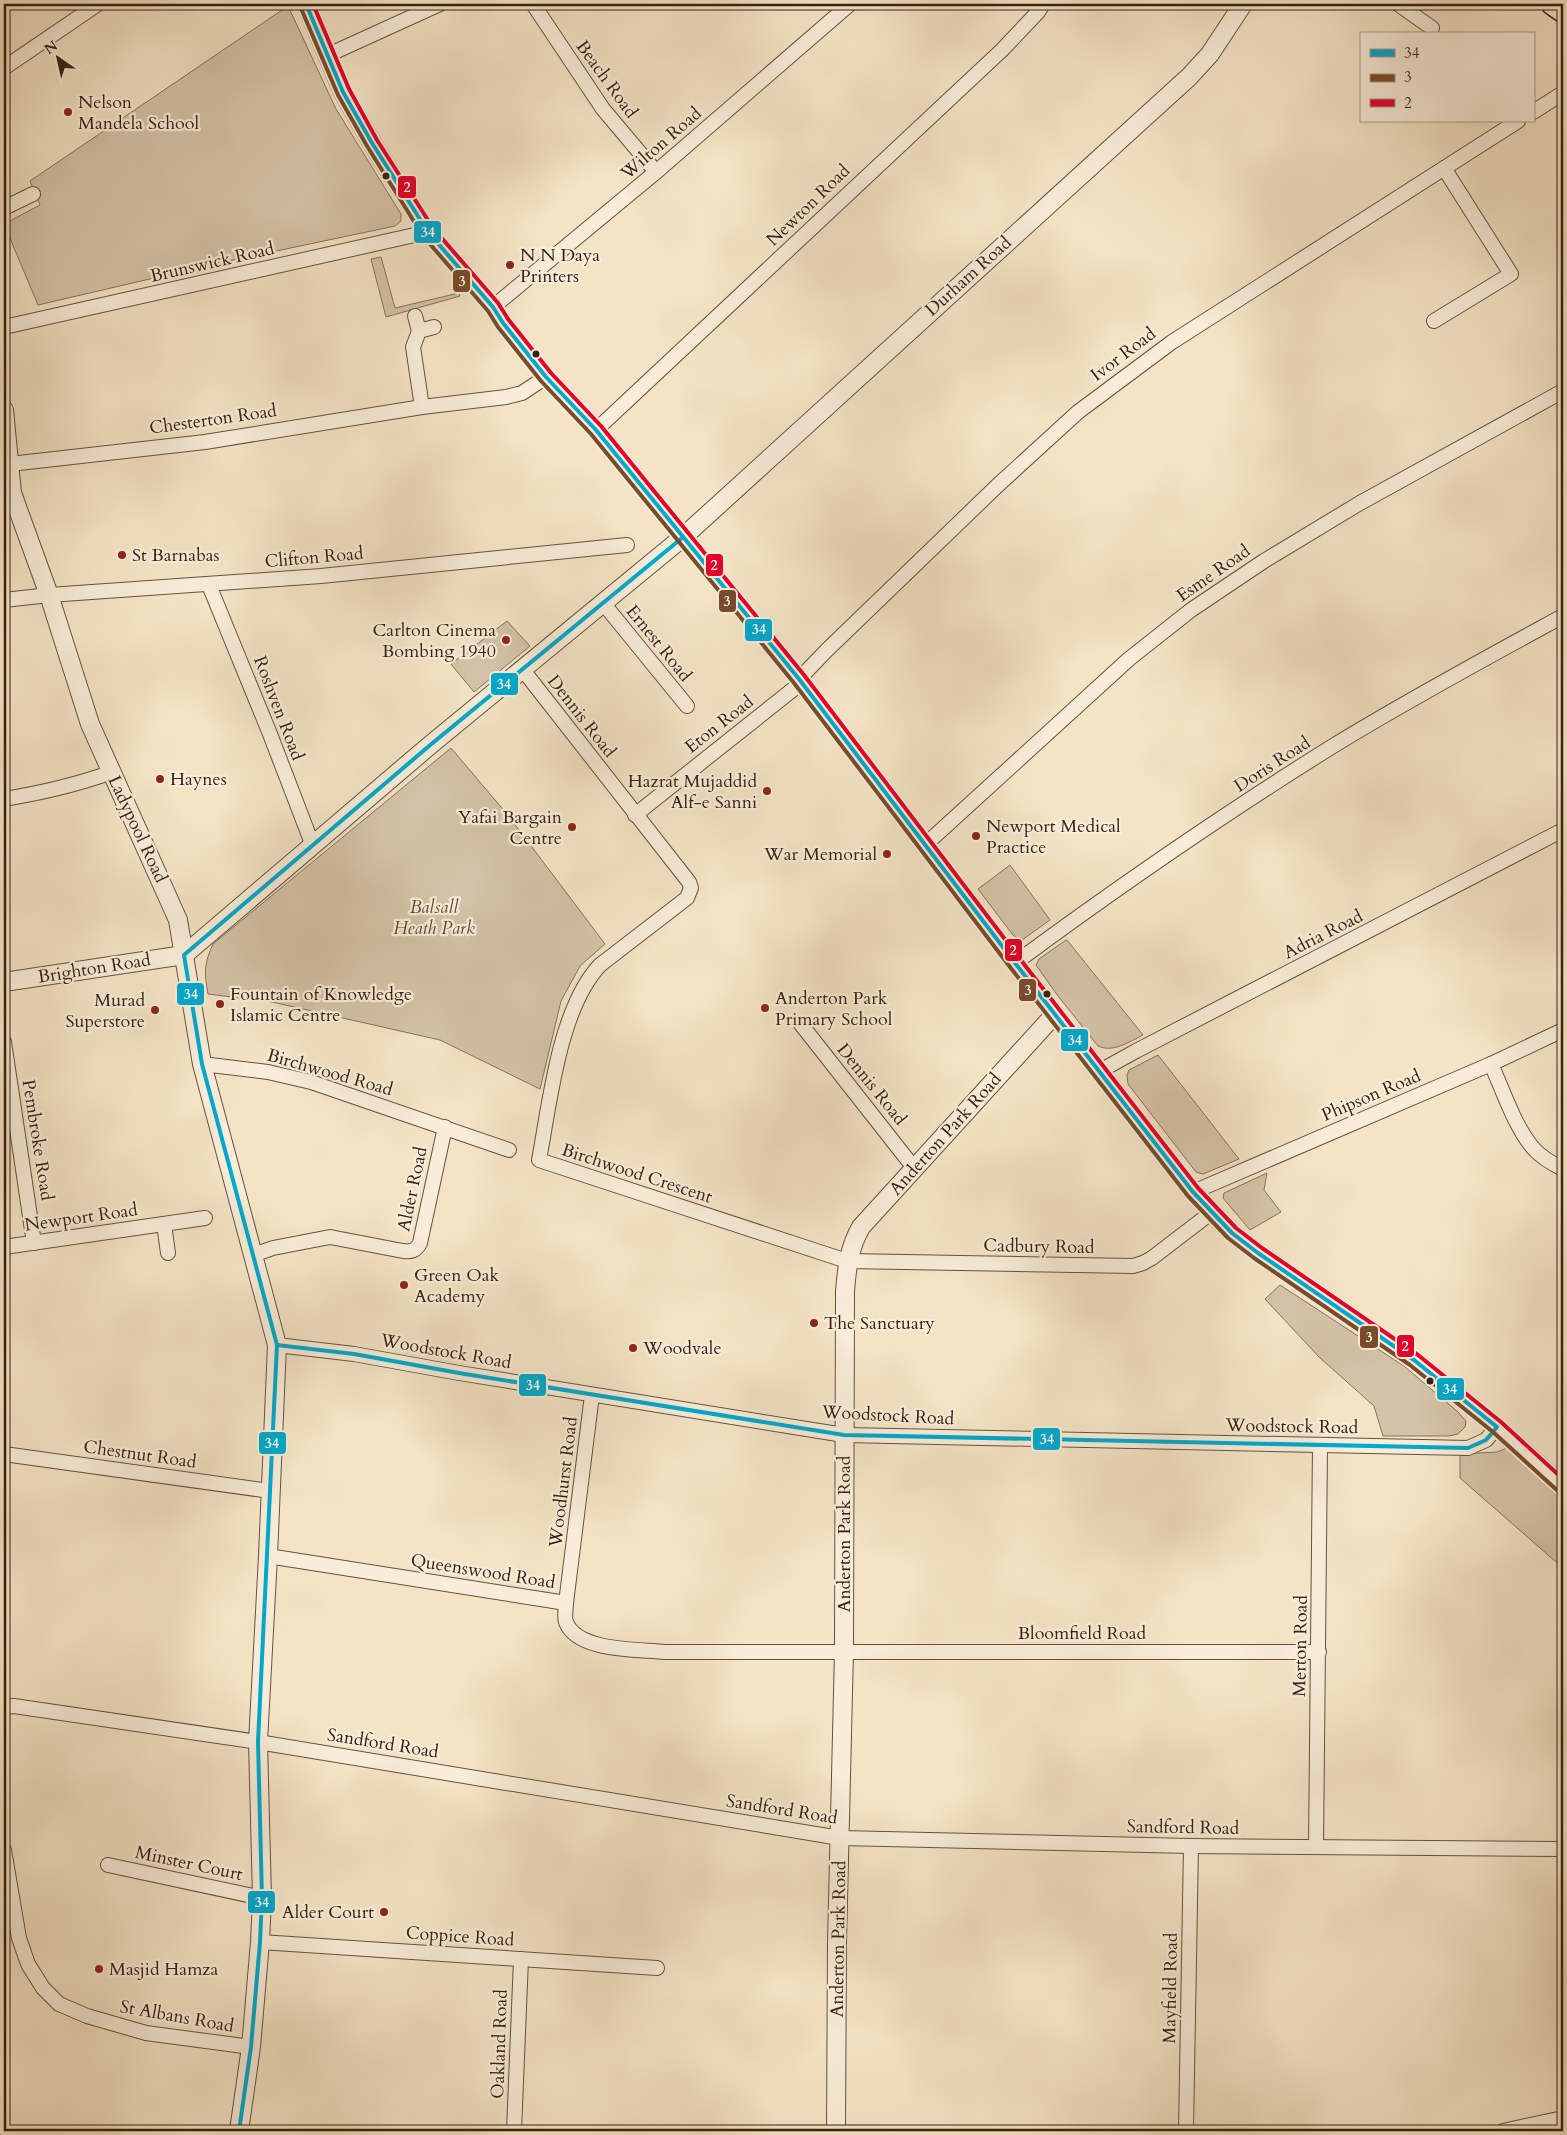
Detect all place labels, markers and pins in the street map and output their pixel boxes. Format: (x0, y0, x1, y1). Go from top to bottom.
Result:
place label: Nelson Mandela School (78, 90, 199, 136)
marker: Nelson Mandela School (62, 106, 74, 118)
unlabelled marker (381, 171, 391, 181)
place label: N N Daya Printers (520, 243, 600, 289)
marker: N N Daya Printers (504, 259, 516, 271)
unlabelled marker (531, 349, 541, 359)
place label: St Barnabas (132, 543, 220, 568)
marker: St Barnabas (116, 549, 128, 561)
place label: Carlton Cinema Bombing 1940 (373, 618, 496, 664)
marker: Carlton Cinema Bombing 1940 (500, 634, 512, 646)
place label: Haynes (170, 767, 227, 792)
place label: Hazrat Mujaddid Alf-e Sanni (628, 769, 757, 815)
marker: Haynes (154, 773, 166, 785)
marker: Hazrat Mujaddid Alf-e Sanni (761, 785, 773, 797)
place label: Yafai Bargain Centre (458, 805, 563, 851)
place label: Newport Medical Practice (986, 814, 1121, 860)
marker: Yafai Bargain Centre (566, 821, 578, 833)
marker: Newport Medical Practice (970, 830, 982, 842)
place label: War Memorial (763, 842, 877, 867)
marker: War Memorial (881, 848, 893, 860)
place label: Fountain of Knowledge Islamic Centre (230, 982, 412, 1028)
place label: Anderton Park Primary School (775, 986, 893, 1032)
place label: Murad Superstore (66, 988, 145, 1034)
unlabelled marker (1042, 989, 1052, 999)
marker: Fountain of Knowledge Islamic Centre (214, 998, 226, 1010)
marker: Anderton Park Primary School (759, 1002, 771, 1014)
marker: Murad Superstore (149, 1004, 161, 1016)
place label: Green Oak Academy (414, 1263, 500, 1309)
marker: Green Oak Academy (398, 1279, 410, 1291)
place label: The Sanctuary (824, 1311, 935, 1336)
marker: The Sanctuary (808, 1317, 820, 1329)
place label: Woodvale (642, 1336, 722, 1361)
marker: Woodvale (627, 1342, 639, 1354)
unlabelled marker (1425, 1376, 1435, 1386)
place label: Alder Court (282, 1900, 374, 1925)
marker: Alder Court (378, 1906, 390, 1918)
place label: Masjid Hamza (109, 1957, 218, 1982)
marker: Masjid Hamza (93, 1963, 105, 1975)

